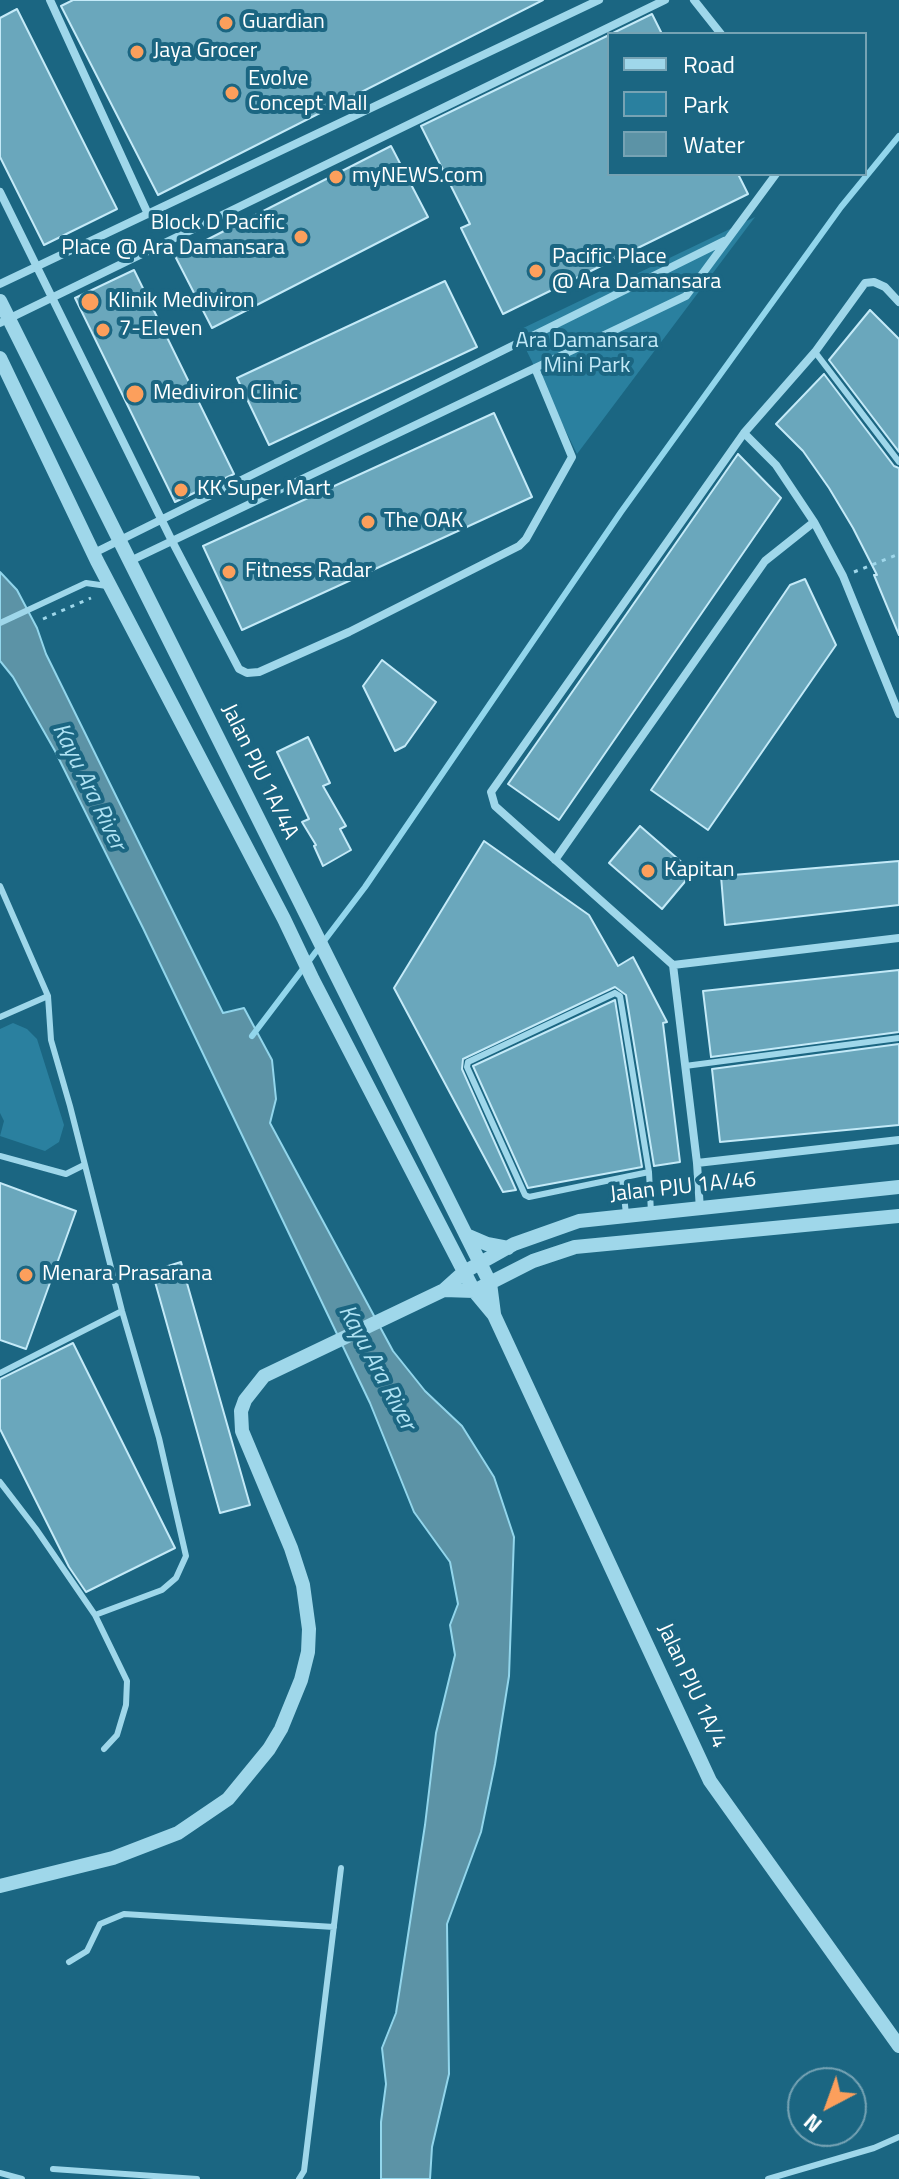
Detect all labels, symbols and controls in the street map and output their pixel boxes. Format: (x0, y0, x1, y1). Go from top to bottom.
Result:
place label: Guardian (242, 10, 325, 36)
marker: Guardian (217, 14, 235, 32)
legend (607, 32, 867, 176)
place label: Jaya Grocer (153, 39, 257, 65)
marker: Jaya Grocer (128, 43, 146, 61)
text: Road (683, 46, 735, 82)
place label: Evolve Concept Mall (248, 67, 368, 118)
marker: Evolve Concept Mall (223, 84, 241, 102)
text: Park (683, 86, 729, 122)
text: Water (683, 126, 745, 162)
place label: myNEWS.com (352, 164, 484, 190)
marker: myNEWS.com (327, 168, 345, 186)
place label: Block D Pacific Place @ Ara Damansara (61, 211, 285, 262)
marker: Block D Pacific Place @ Ara Damansara (292, 228, 310, 246)
place label: Pacific Place @ Ara Damansara (552, 245, 721, 296)
marker: Pacific Place @ Ara Damansara (527, 262, 545, 280)
place label: Klinik Mediviron (108, 289, 255, 315)
marker: Klinik Mediviron (79, 291, 101, 313)
place label: 7-Eleven (119, 317, 202, 343)
marker: 7-Eleven (94, 321, 112, 339)
park label: Ara Damansara Mini Park (516, 329, 658, 380)
place label: Mediviron Clinic (153, 381, 298, 407)
marker: Mediviron Clinic (124, 383, 146, 405)
place label: KK Super Mart (197, 477, 330, 503)
marker: KK Super Mart (172, 481, 190, 499)
place label: The OAK (384, 509, 463, 535)
marker: The OAK (359, 513, 377, 531)
place label: Fitness Radar (245, 559, 372, 585)
marker: Fitness Radar (220, 563, 238, 581)
street label: Jalan PJU 1A/4A (215, 700, 303, 844)
water label: Kayu Ara River (45, 719, 131, 855)
place label: Kapitan (664, 858, 735, 884)
marker: Kapitan (639, 862, 657, 880)
street label: Jalan PJU 1A/46 (608, 1167, 758, 1209)
place label: Menara Prasarana (42, 1262, 212, 1288)
marker: Menara Prasarana (17, 1266, 35, 1284)
water label: Kayu Ara River (331, 1300, 421, 1436)
street label: Jalan PJU 1A/4 (651, 1619, 731, 1753)
north arrow (787, 2067, 867, 2147)
text: N (796, 2106, 829, 2141)

